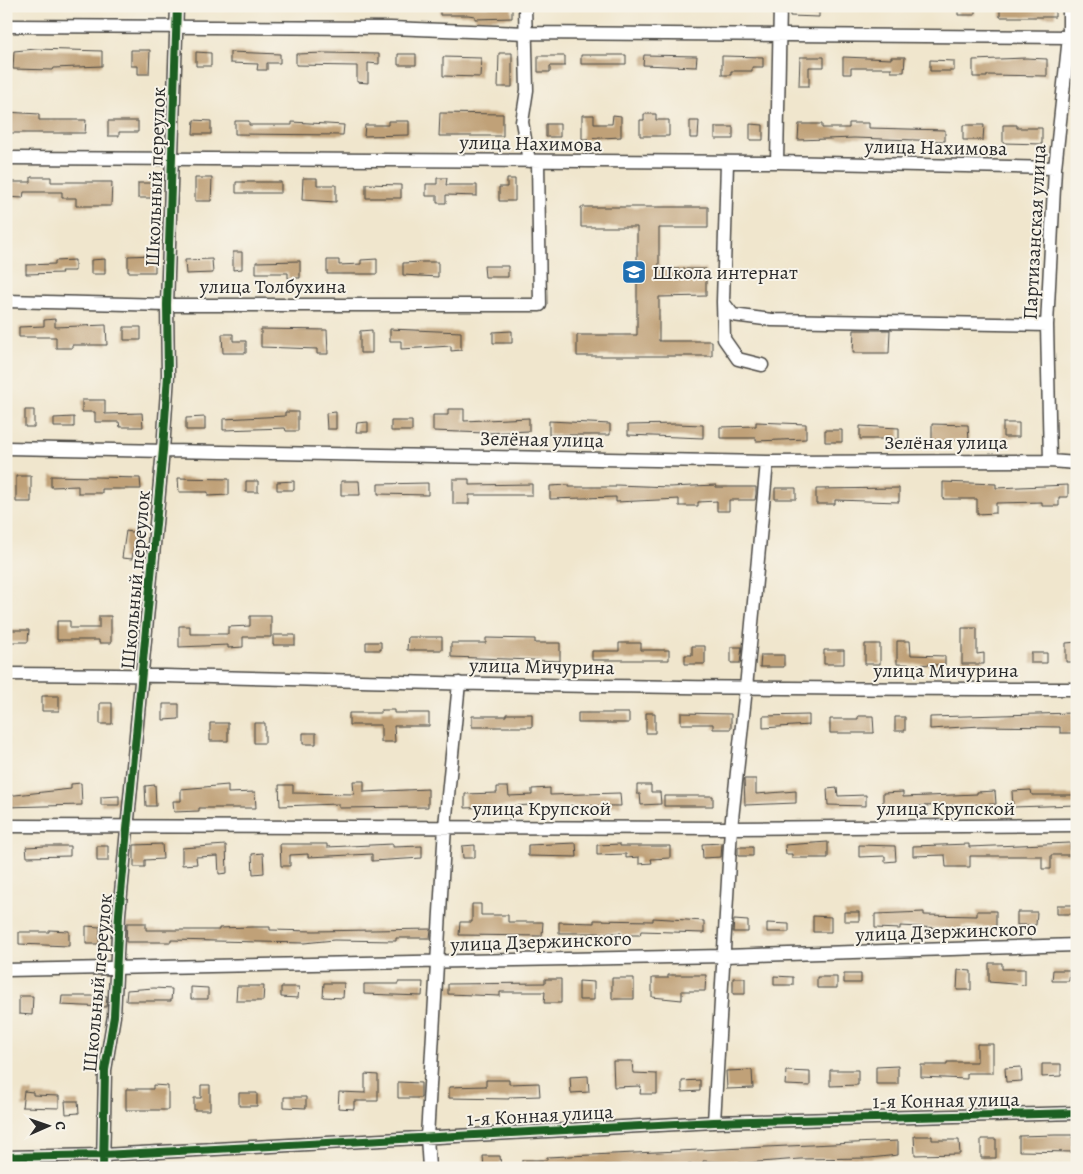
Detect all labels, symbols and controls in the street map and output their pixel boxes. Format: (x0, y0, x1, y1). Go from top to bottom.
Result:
street label: Школьный переулок (139, 87, 172, 268)
street label: улица Нахимова (458, 129, 603, 158)
street label: улица Нахимова (863, 133, 1008, 162)
street label: Партизанская улица (1016, 143, 1053, 321)
school or university icon: Школа интернат (621, 259, 647, 285)
place label: Школа интернат (652, 259, 798, 286)
street label: улица Толбухина (199, 273, 347, 300)
street label: Зелёная улица (480, 425, 605, 454)
street label: Зелёная улица (884, 429, 1009, 456)
street label: Школьный переулок (114, 489, 157, 671)
street label: улица Мичурина (468, 652, 616, 681)
street label: улица Мичурина (872, 657, 1019, 684)
street label: улица Крупской (472, 795, 611, 822)
street label: улица Крупской (876, 795, 1015, 822)
street label: Школьный переулок (76, 892, 119, 1074)
street label: улица Дзержинского (854, 915, 1037, 948)
street label: улица Дзержинского (449, 925, 632, 958)
street label: 1-я Конная улица (872, 1086, 1021, 1115)
street label: 1-я Конная улица (466, 1098, 615, 1133)
north arrow (22, 1102, 72, 1152)
text: С (51, 1121, 70, 1131)

